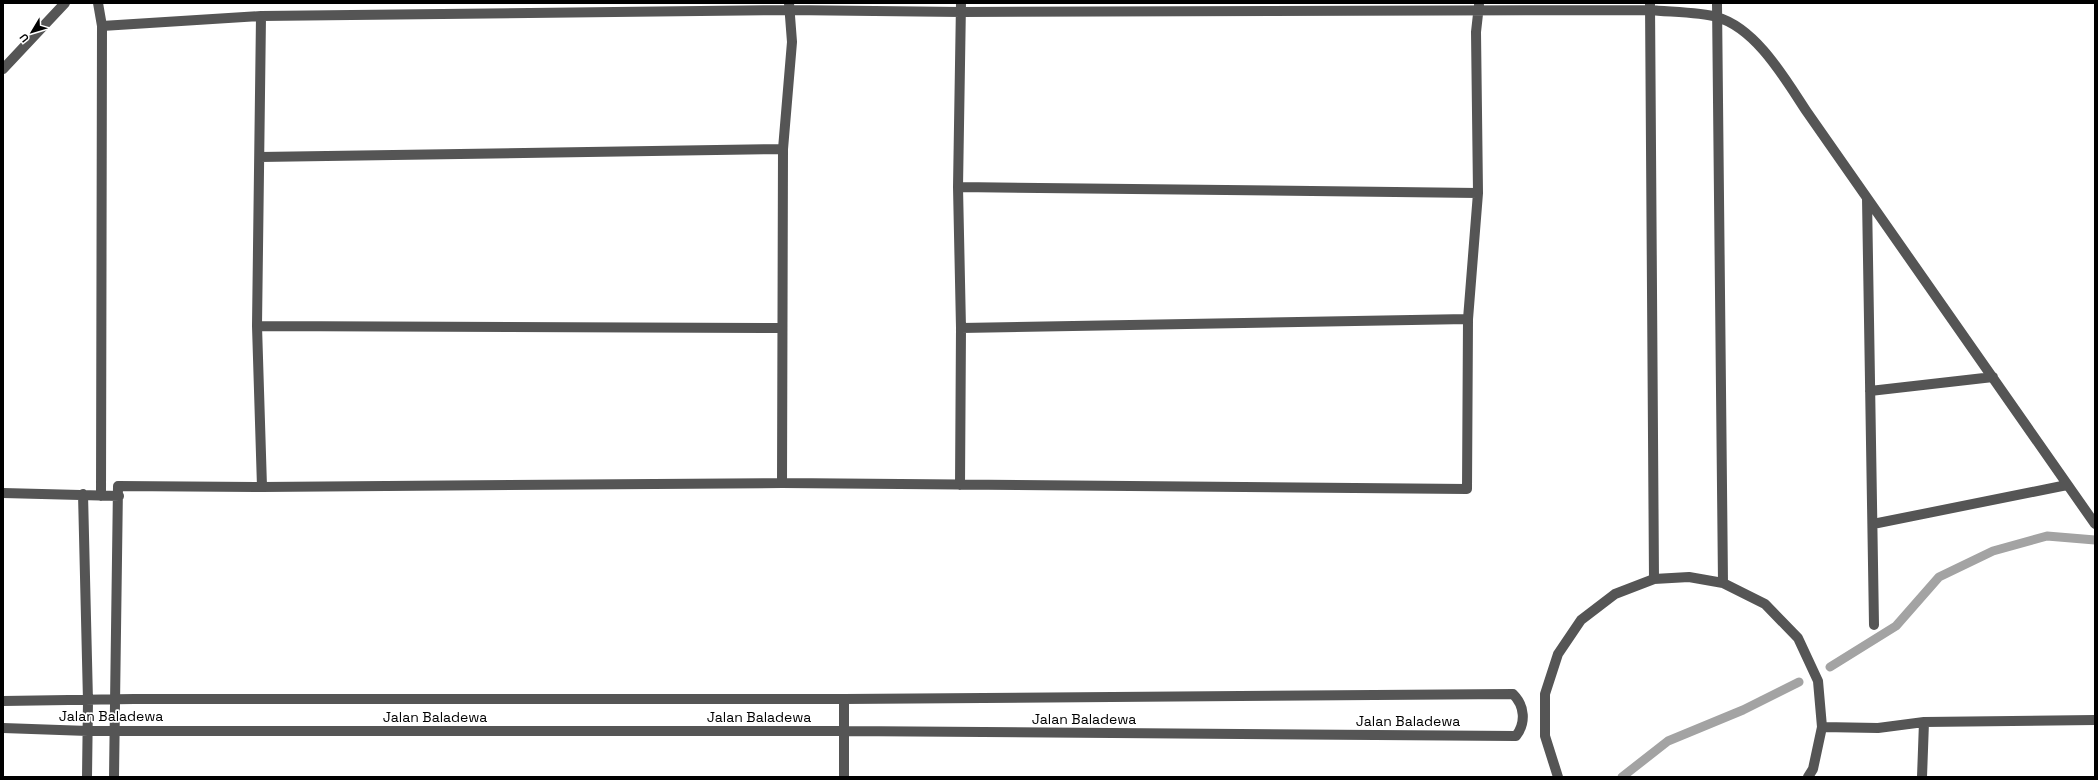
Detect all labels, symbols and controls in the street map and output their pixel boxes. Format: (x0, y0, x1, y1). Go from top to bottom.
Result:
north arrow (12, 12, 52, 52)
text: U (16, 31, 32, 45)
street label: Jalan Baladewa (59, 707, 163, 725)
street label: Jalan Baladewa (383, 708, 487, 726)
street label: Jalan Baladewa (707, 708, 811, 726)
street label: Jalan Baladewa (1032, 710, 1136, 728)
street label: Jalan Baladewa (1356, 712, 1460, 730)

